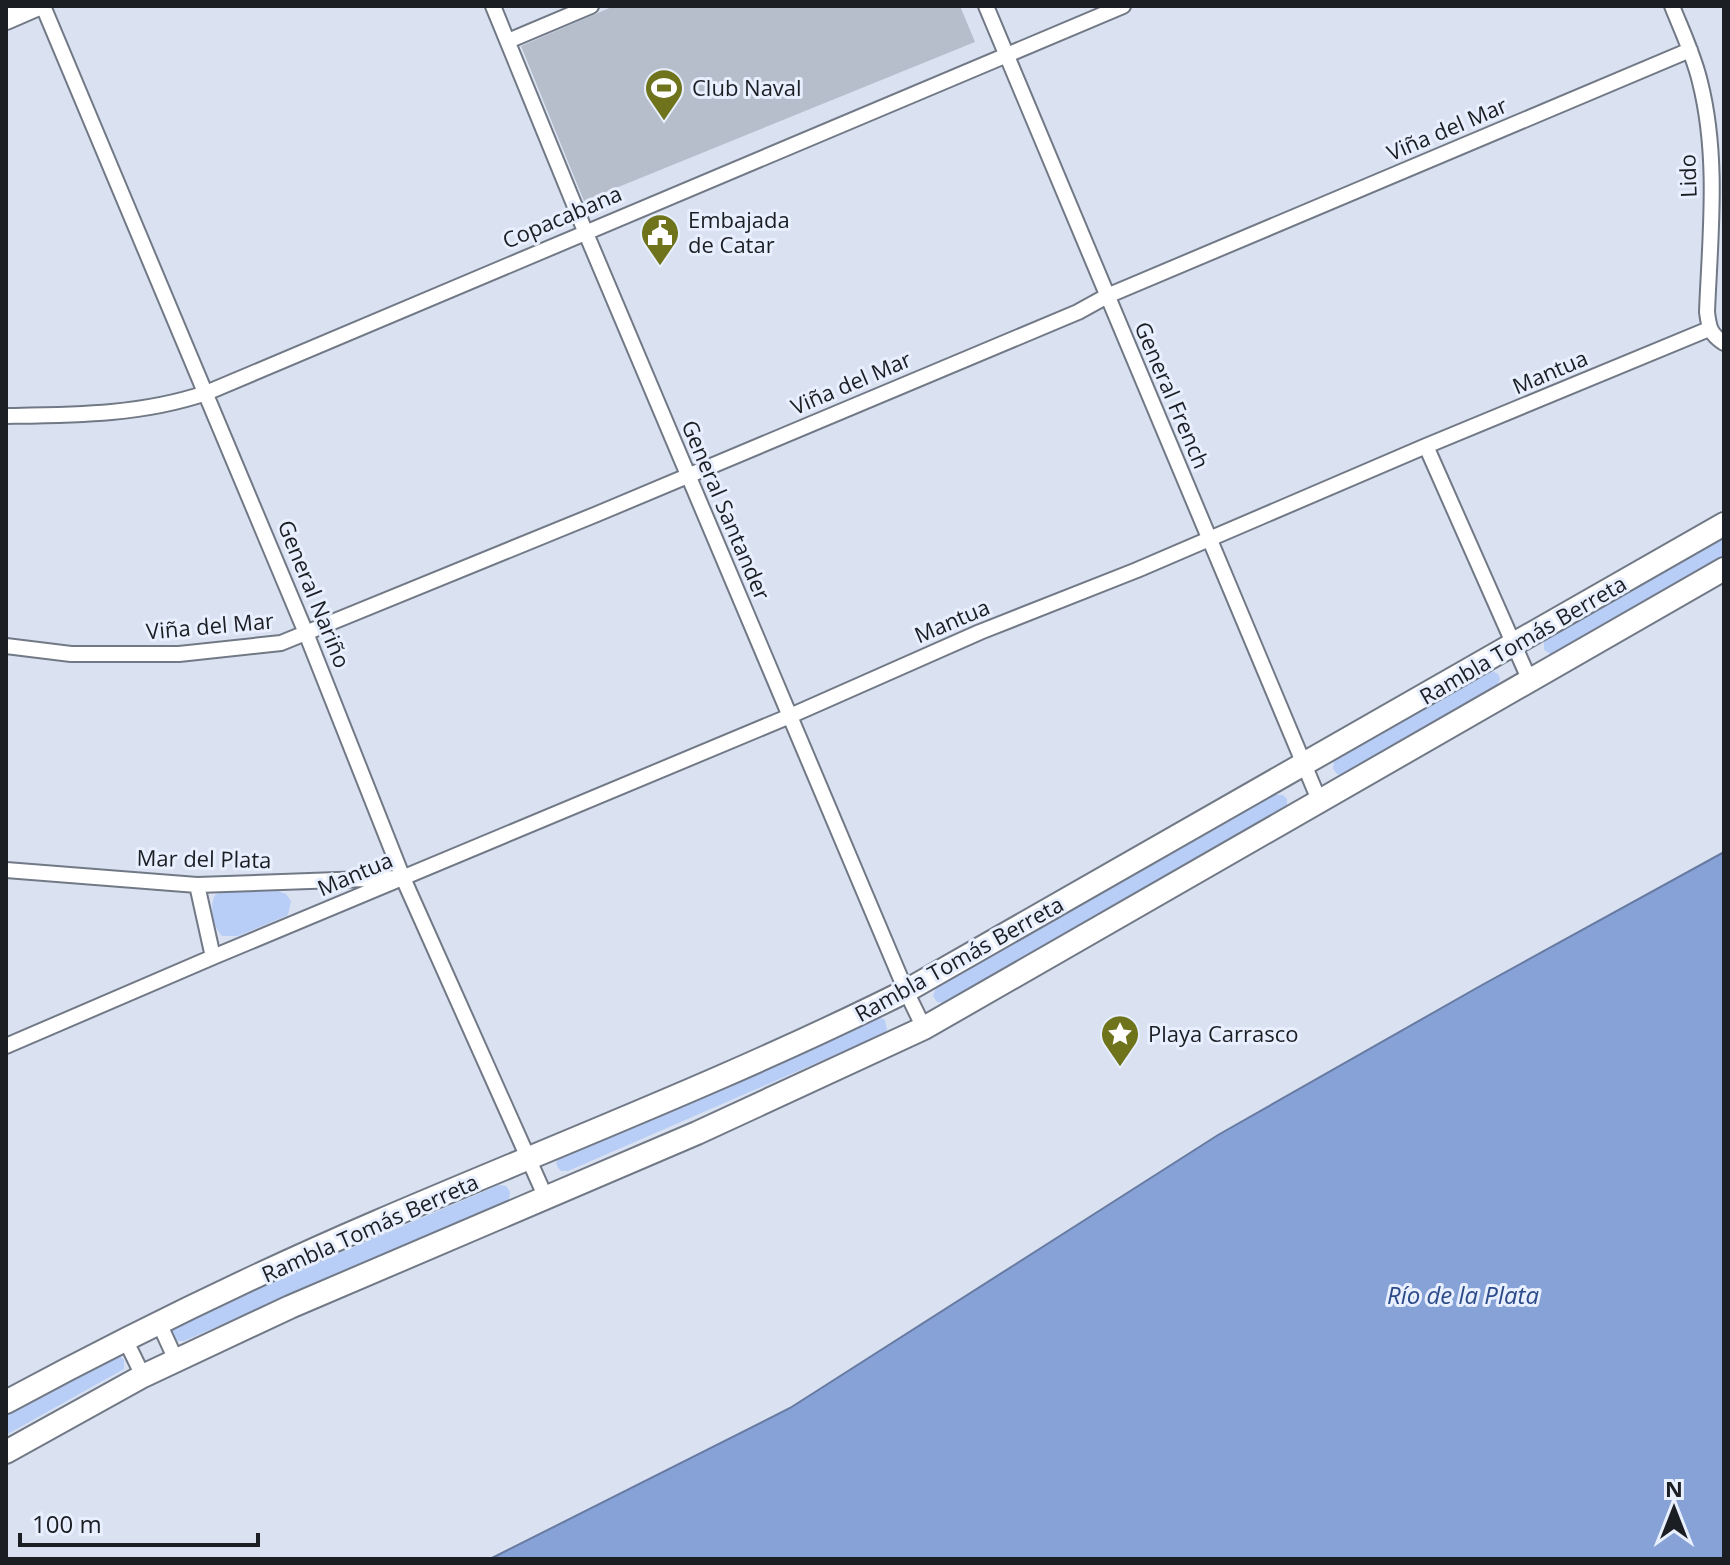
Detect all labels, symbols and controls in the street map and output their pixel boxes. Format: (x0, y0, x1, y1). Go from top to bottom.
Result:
sports icon: Club Naval (643, 67, 685, 122)
place label: Club Naval (692, 72, 802, 102)
street label: Viña del Mar (1382, 89, 1511, 167)
street label: Lido (1671, 154, 1703, 198)
street label: Copacabana (497, 177, 626, 255)
place label: Embajada de Catar (688, 204, 790, 259)
public building icon: Embajada de Catar (639, 212, 681, 267)
street label: General French (1128, 317, 1217, 473)
street label: Mantua (1507, 342, 1592, 400)
street label: Viña del Mar (786, 343, 915, 421)
street label: General Santander (675, 415, 778, 604)
street label: General Nariño (272, 515, 358, 672)
street label: Rambla Tomás Berreta (1414, 568, 1631, 711)
street label: Mantua (909, 591, 994, 649)
street label: Viña del Mar (145, 604, 275, 646)
street label: Mar del Plata (136, 842, 272, 874)
street label: Mantua (312, 844, 397, 902)
street label: Rambla Tomás Berreta (849, 888, 1068, 1028)
place icon: Playa Carrasco (1099, 1013, 1141, 1068)
place label: Playa Carrasco (1148, 1018, 1299, 1048)
street label: Rambla Tomás Berreta (257, 1166, 483, 1288)
water label: Río de la Plata (1387, 1278, 1539, 1311)
north arrow (1634, 1469, 1714, 1549)
text: N (1665, 1473, 1683, 1503)
scale bar (20, 1497, 258, 1547)
text: 100 m (32, 1507, 102, 1540)

